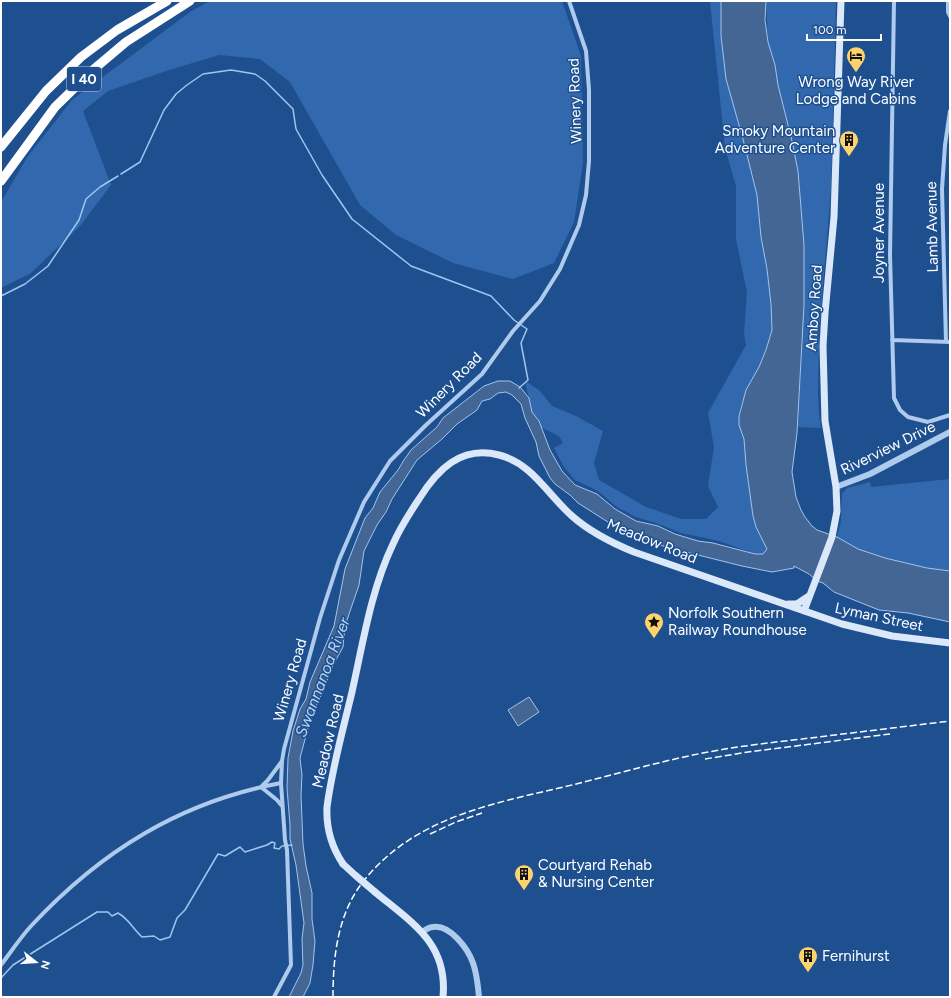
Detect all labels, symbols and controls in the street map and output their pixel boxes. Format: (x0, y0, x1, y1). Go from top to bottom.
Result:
scale bar (807, 16, 881, 42)
text: 100 m (813, 23, 847, 37)
hotel icon: Wrong Way River Lodge and Cabins (845, 45, 867, 73)
street label: Winery Road (565, 58, 585, 144)
road number: I 40 (67, 67, 101, 91)
place label: Wrong Way River Lodge and Cabins (796, 73, 916, 108)
place label: Smoky Mountain Adventure Center (715, 122, 835, 157)
building icon: Smoky Mountain Adventure Center (838, 129, 860, 157)
street label: Lamb Avenue (922, 181, 942, 273)
street label: Joyner Avenue (870, 183, 888, 283)
street label: Amboy Road (802, 264, 826, 352)
street label: Winery Road (412, 348, 486, 422)
street label: Riverview Drive (838, 417, 938, 479)
street label: Meadow Road (604, 515, 700, 567)
street label: Lyman Street (833, 599, 925, 635)
place label: Norfolk Southern Railway Roundhouse (668, 604, 807, 639)
place icon: Norfolk Southern Railway Roundhouse (643, 611, 665, 639)
water label: Swannanoa River (291, 614, 354, 740)
street label: Winery Road (270, 636, 310, 724)
street label: Meadow Road (308, 692, 348, 790)
place label: Courtyard Rehab & Nursing Center (538, 856, 654, 891)
building icon: Courtyard Rehab & Nursing Center (513, 863, 535, 891)
north arrow (16, 942, 56, 982)
building icon: Fernihurst (797, 945, 819, 973)
place label: Fernihurst (822, 947, 890, 965)
text: N (38, 959, 53, 971)

